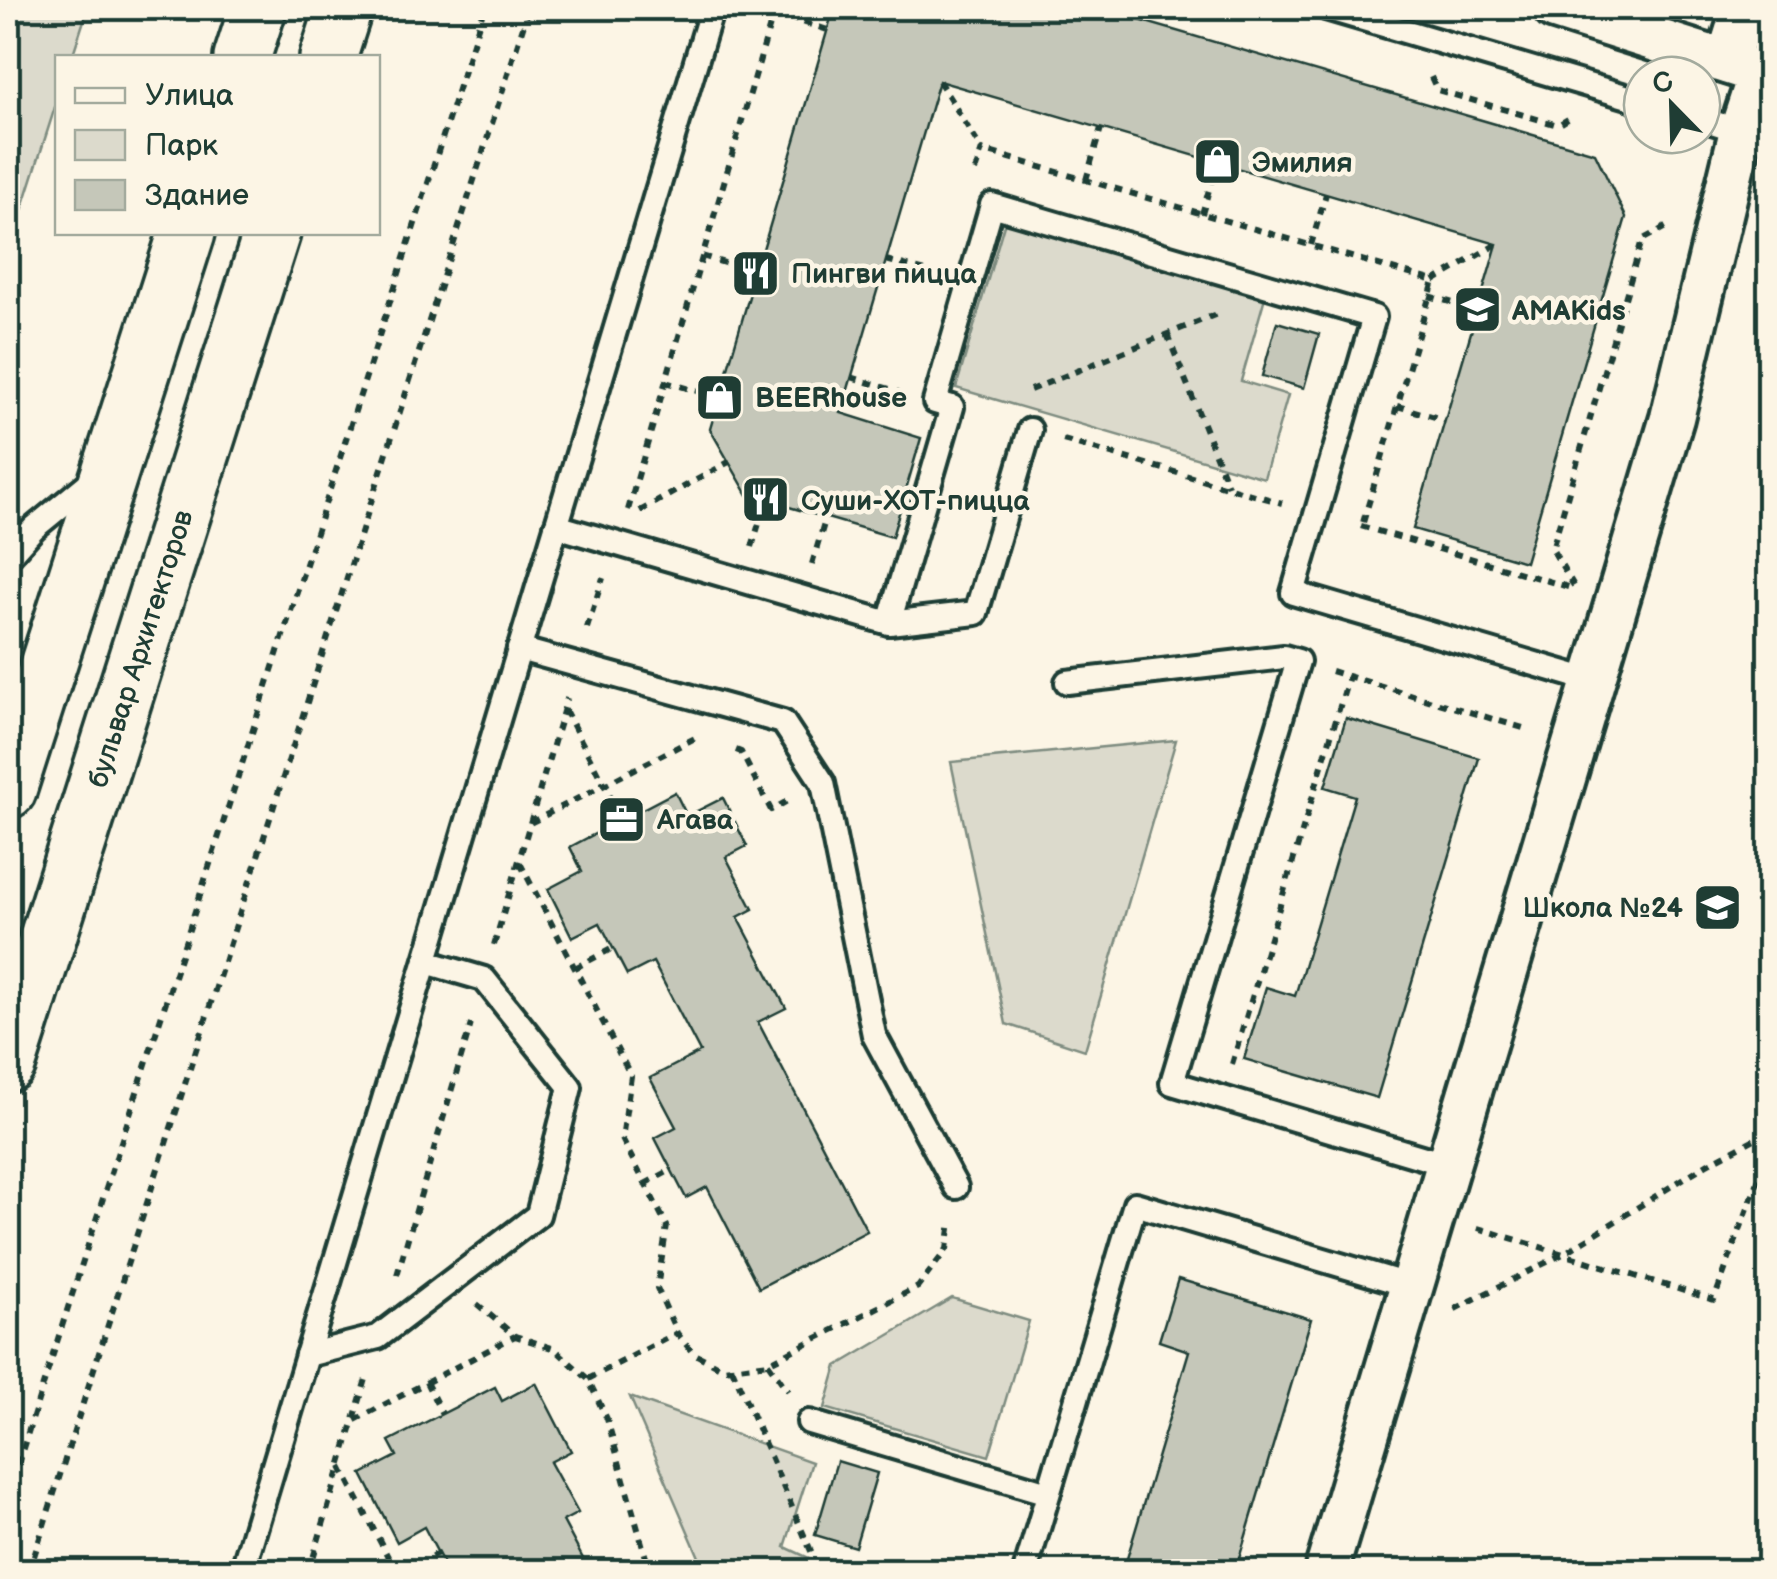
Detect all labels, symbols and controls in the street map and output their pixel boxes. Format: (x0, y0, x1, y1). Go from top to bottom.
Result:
legend (55, 55, 380, 235)
north arrow (1622, 55, 1722, 155)
text: С (1647, 64, 1679, 102)
text: Улица (145, 78, 234, 114)
text: Парк (145, 128, 218, 164)
shop icon: Эмилия (1191, 136, 1243, 188)
place label: Эмилия (1252, 147, 1353, 180)
text: Здание (145, 178, 249, 214)
restaurant icon: Пингви пицца (730, 247, 782, 299)
place label: Пингви пицца (791, 258, 977, 291)
school or university icon: AMAKids (1451, 284, 1503, 336)
place label: AMAKids (1511, 295, 1626, 328)
shop icon: BEERhouse (694, 371, 746, 423)
place label: BEERhouse (755, 382, 907, 415)
restaurant icon: Суши-ХОТ-пицца (740, 474, 792, 526)
place label: Суши-ХОТ-пицца (801, 485, 1030, 518)
street label: бульвар Архитекторов (82, 506, 201, 792)
office icon: Агава (596, 793, 648, 845)
place label: Агава (656, 804, 734, 837)
school or university icon: Школа №24 (1692, 881, 1744, 933)
place label: Школа №24 (1523, 892, 1684, 925)

